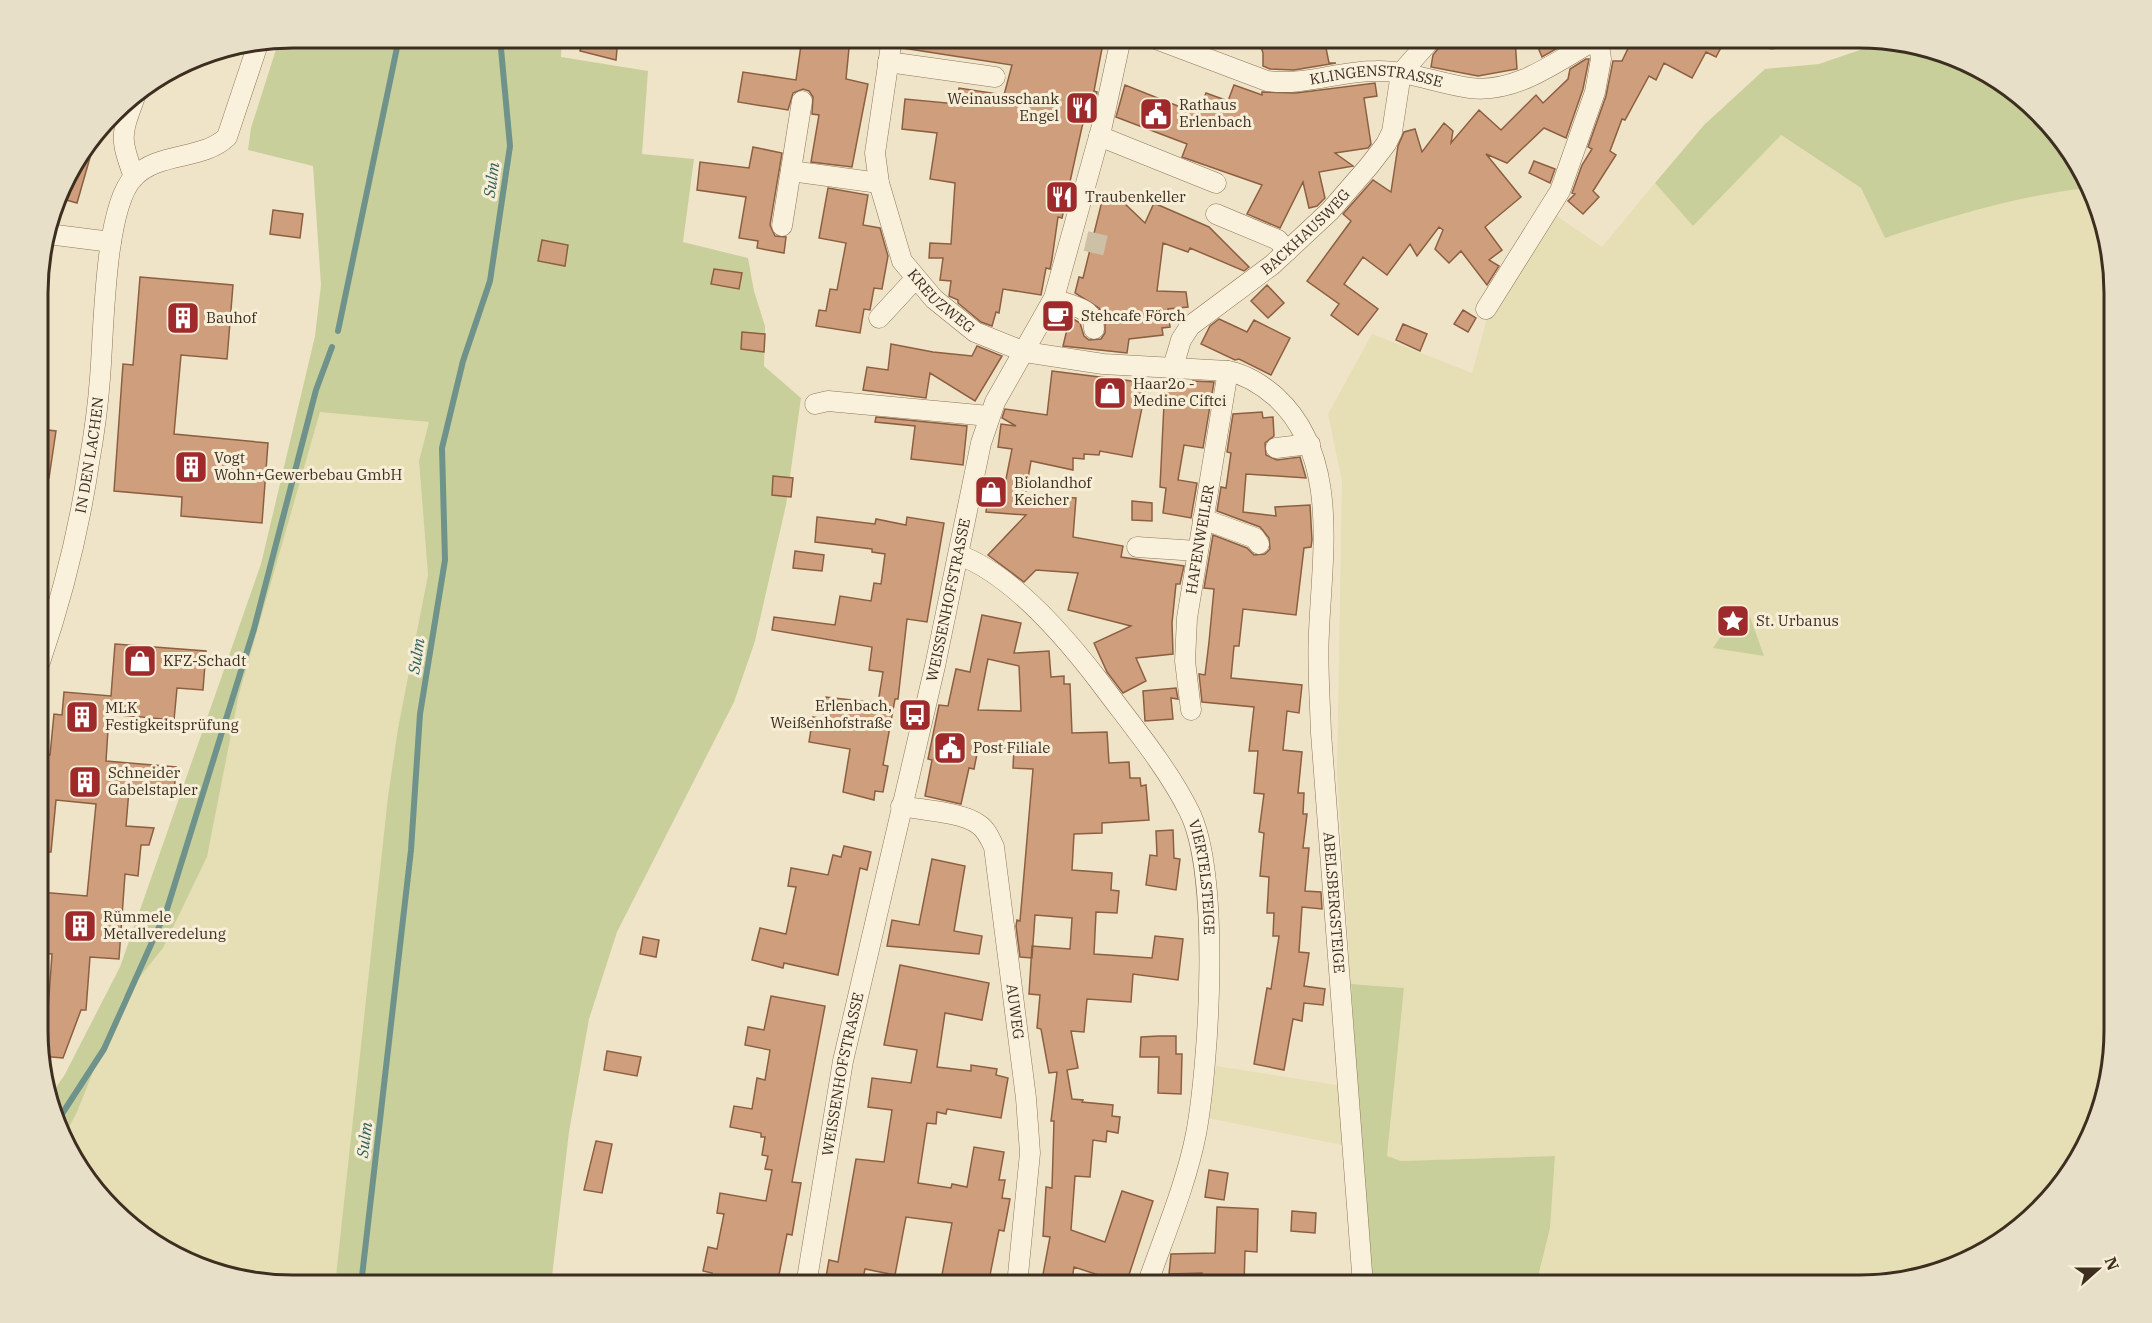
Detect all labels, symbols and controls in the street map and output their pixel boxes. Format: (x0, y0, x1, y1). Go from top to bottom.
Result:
street label: KLINGENSTRASSE (1308, 61, 1445, 91)
place label: Weinausschank Engel (947, 89, 1059, 125)
restaurant icon: Weinausschank Engel (1064, 90, 1100, 126)
place label: Rathaus Erlenbach (1179, 95, 1252, 131)
public building icon: Rathaus Erlenbach (1138, 96, 1174, 132)
water label: Sulm (478, 160, 503, 200)
restaurant icon: Traubenkeller (1044, 179, 1080, 215)
street label: BACKHAUSWEG (1257, 185, 1354, 279)
place label: Traubenkeller (1085, 187, 1186, 206)
street label: KREUZWEG (904, 265, 979, 337)
cafe icon: Stehcafe Förch (1040, 298, 1076, 334)
building icon: Bauhof (165, 300, 201, 336)
place label: Stehcafe Förch (1081, 306, 1186, 325)
place label: Bauhof (206, 308, 257, 327)
place label: Haar2o - Medine Ciftci (1133, 374, 1227, 410)
shop icon: Haar2o - Medine Ciftci (1092, 375, 1128, 411)
street label: IN DEN LACHEN (70, 396, 107, 515)
place label: Vogt Wohn+Gewerbebau GmbH (214, 448, 402, 484)
building icon: Vogt Wohn+Gewerbebau GmbH (173, 449, 209, 485)
place label: Biolandhof Keicher (1014, 473, 1092, 509)
shop icon: Biolandhof Keicher (973, 474, 1009, 510)
street label: HAFENWEILER (1181, 483, 1218, 596)
street label: WEISSENHOFSTRASSE (922, 517, 974, 683)
place icon: St. Urbanus (1715, 603, 1751, 639)
place label: St. Urbanus (1756, 611, 1839, 630)
water label: Sulm (403, 636, 429, 676)
shop icon: KFZ-Schadt (122, 643, 158, 679)
place label: KFZ-Schadt (163, 651, 246, 670)
place label: Erlenbach, Weißenhofstraße (770, 696, 892, 732)
bus stop icon: Erlenbach, Weißenhofstraße (897, 697, 933, 733)
place label: MLK Festigkeitsprüfung (105, 698, 239, 734)
building icon: MLK Festigkeitsprüfung (64, 699, 100, 735)
public building icon: Post Filiale (932, 730, 968, 766)
place label: Post Filiale (973, 738, 1050, 757)
place label: Schneider Gabelstapler (108, 763, 198, 799)
building icon: Schneider Gabelstapler (67, 764, 103, 800)
street label: VIERTELSTEIGE (1185, 817, 1219, 935)
street label: ABELSBERGSTEIGE (1320, 831, 1349, 974)
place label: Rümmele Metallveredelung (103, 907, 226, 943)
building icon: Rümmele Metallveredelung (62, 908, 98, 944)
street label: AUWEG (1003, 983, 1028, 1041)
street label: WEISSENHOFSTRASSE (817, 990, 868, 1157)
water label: Sulm (352, 1120, 376, 1160)
north arrow (2068, 1239, 2128, 1299)
text: N (2100, 1254, 2124, 1273)

